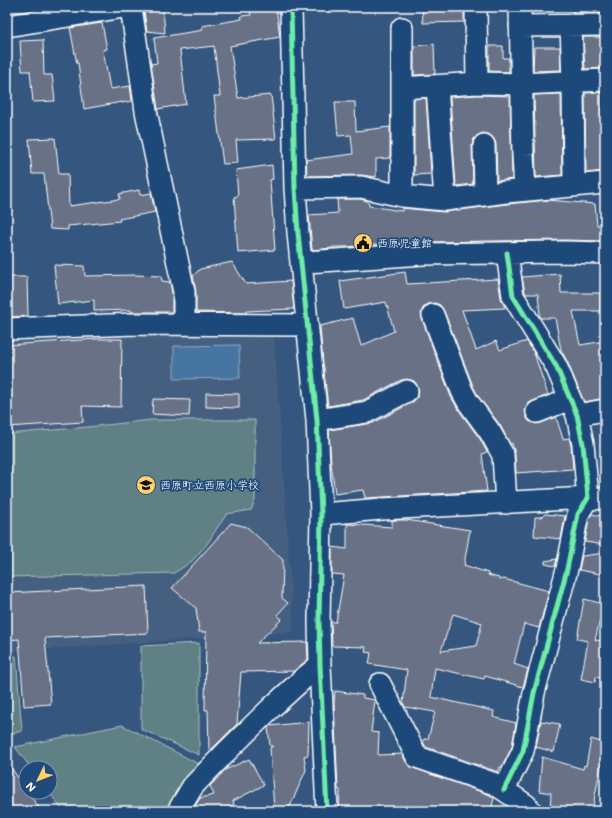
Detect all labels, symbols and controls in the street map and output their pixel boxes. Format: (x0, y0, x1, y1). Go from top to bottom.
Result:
public building icon: 西原児童館 (352, 232, 374, 254)
place label: 西原児童館 (377, 235, 432, 250)
school or university icon: 西原町立西原小学校 (135, 474, 157, 496)
place label: 西原町立西原小学校 (160, 477, 259, 492)
north arrow (18, 760, 58, 800)
text: N (22, 779, 39, 795)

